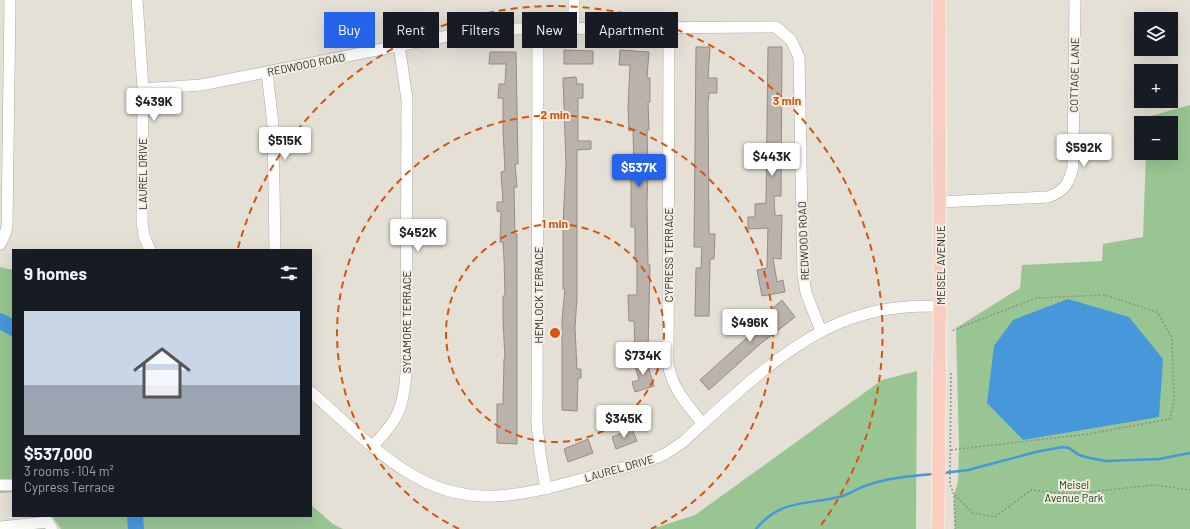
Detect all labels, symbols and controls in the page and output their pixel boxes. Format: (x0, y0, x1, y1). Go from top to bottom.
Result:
chip: Buy (324, 12, 375, 48)
chip: Rent (383, 12, 439, 48)
chip: Filters (447, 12, 514, 48)
chip: New (522, 12, 577, 48)
chip: Apartment (585, 12, 678, 48)
map controls (1134, 12, 1178, 160)
button: layers (1134, 12, 1178, 56)
street label: COTTAGE LANE (1067, 37, 1081, 113)
street label: REDWOOD ROAD (266, 50, 346, 78)
button: + (1134, 64, 1178, 108)
pin: $439K (126, 88, 182, 122)
text: $439K (135, 93, 173, 109)
text: 3 min (773, 93, 801, 107)
text: 2 min (541, 107, 569, 121)
button: − (1134, 116, 1178, 160)
pin: $515K (257, 127, 313, 161)
text: $515K (268, 132, 302, 148)
pin: $592K (1056, 134, 1112, 168)
street label: LAUREL DRIVE (136, 138, 149, 210)
text: $592K (1066, 139, 1102, 155)
pin: $443K (744, 143, 800, 177)
text: $443K (753, 148, 791, 164)
pin: $537K (611, 154, 667, 188)
text: $537K (621, 159, 657, 175)
street label: REDWOOD ROAD (795, 201, 811, 281)
street label: CYPRESS TERRACE (662, 208, 675, 302)
text: 1 min (542, 216, 568, 230)
pin: $452K (390, 219, 446, 253)
text: $452K (399, 224, 437, 240)
street label: MEISEL AVENUE (934, 225, 947, 305)
street label: HEMLOCK TERRACE (532, 246, 545, 344)
icon: filters (278, 262, 300, 284)
text: 9 homes (24, 263, 87, 283)
street label: SYCAMORE TERRACE (400, 270, 413, 373)
pin: $496K (722, 309, 778, 343)
text: $496K (731, 314, 769, 330)
centre of rings (548, 326, 562, 340)
icon: home (126, 337, 198, 409)
pin: $734K (615, 342, 671, 376)
text: $734K (625, 347, 661, 363)
pin: $345K (596, 405, 652, 439)
text: $345K (605, 410, 643, 426)
text: $537,000 (24, 443, 93, 463)
street label: LAUREL DRIVE (583, 452, 656, 484)
text: 3 rooms · 104 m² (24, 463, 114, 479)
park label: Meisel Avenue Park (1045, 478, 1104, 504)
text: Cypress Terrace (24, 479, 115, 495)

